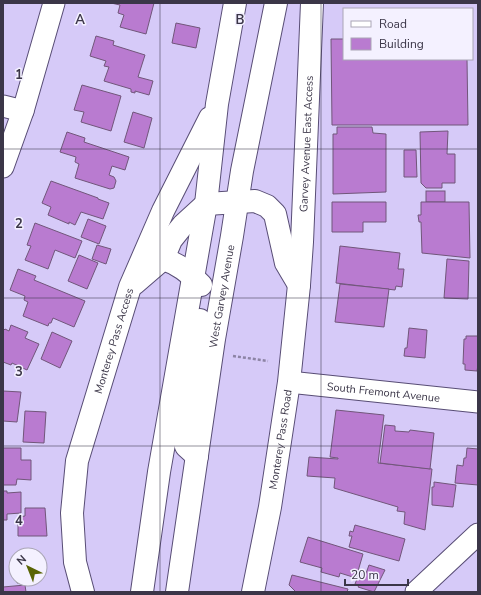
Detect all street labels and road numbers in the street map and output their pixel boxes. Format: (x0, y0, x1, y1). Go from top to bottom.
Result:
street label: Garvey Avenue East Access (296, 75, 317, 213)
street label: West Garvey Avenue (206, 243, 238, 349)
street label: Monterey Pass Access (91, 286, 137, 396)
street label: South Fremont Avenue (326, 379, 441, 406)
street label: Monterey Pass Road (266, 388, 296, 491)

